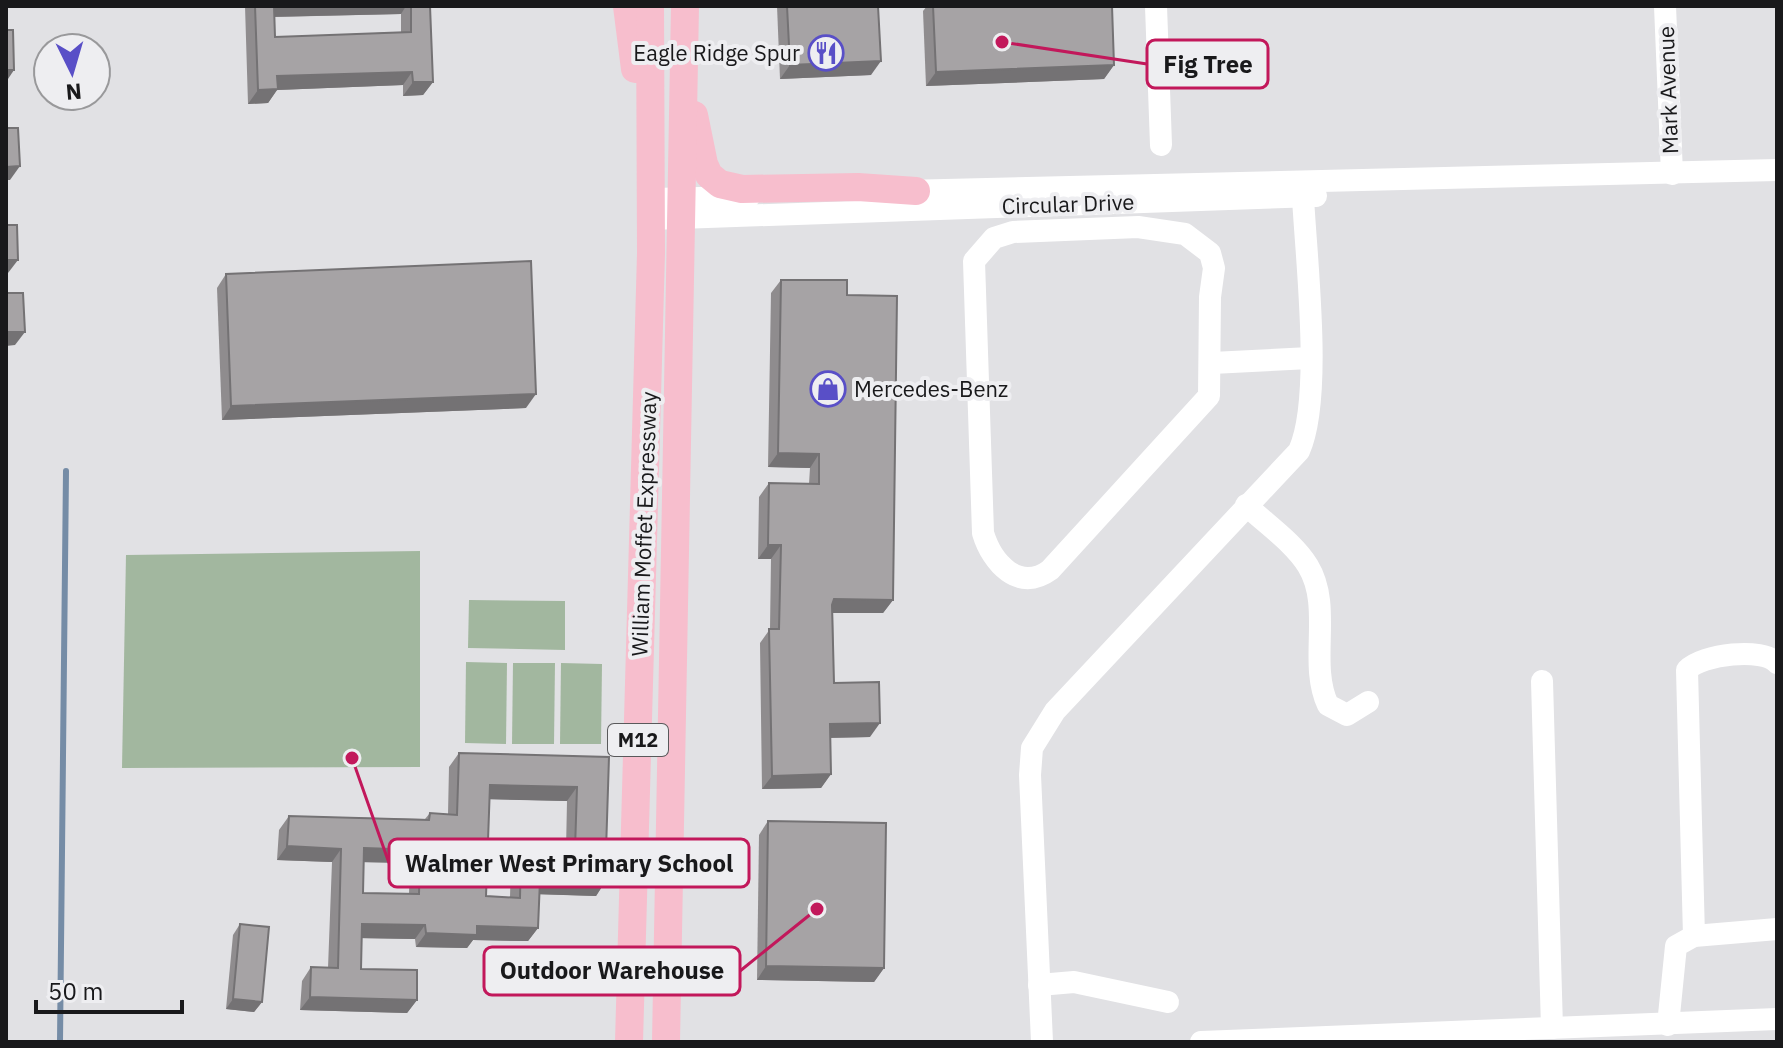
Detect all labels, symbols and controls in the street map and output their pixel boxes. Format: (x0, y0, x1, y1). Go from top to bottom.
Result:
street label: Mark Avenue (1651, 26, 1684, 154)
north arrow (32, 32, 112, 112)
restaurant icon: Eagle Ridge Spur (807, 34, 845, 72)
place label: Eagle Ridge Spur (633, 38, 800, 67)
callout: Fig Tree (1147, 40, 1268, 88)
text: Fig Tree (1163, 48, 1253, 80)
text: N (65, 77, 83, 108)
street label: Circular Drive (1001, 187, 1135, 220)
shop icon: Mercedes-Benz (809, 370, 847, 408)
place label: Mercedes-Benz (854, 374, 1008, 403)
street label: William Moffet Expressway (624, 391, 663, 657)
road number: M12 (608, 724, 668, 756)
callout: Walmer West Primary School (389, 839, 749, 887)
text: Walmer West Primary School (405, 847, 733, 879)
callout: Outdoor Warehouse (484, 947, 740, 995)
text: Outdoor Warehouse (500, 954, 724, 986)
scale bar (36, 964, 182, 1014)
text: 50 m (48, 975, 103, 1007)

